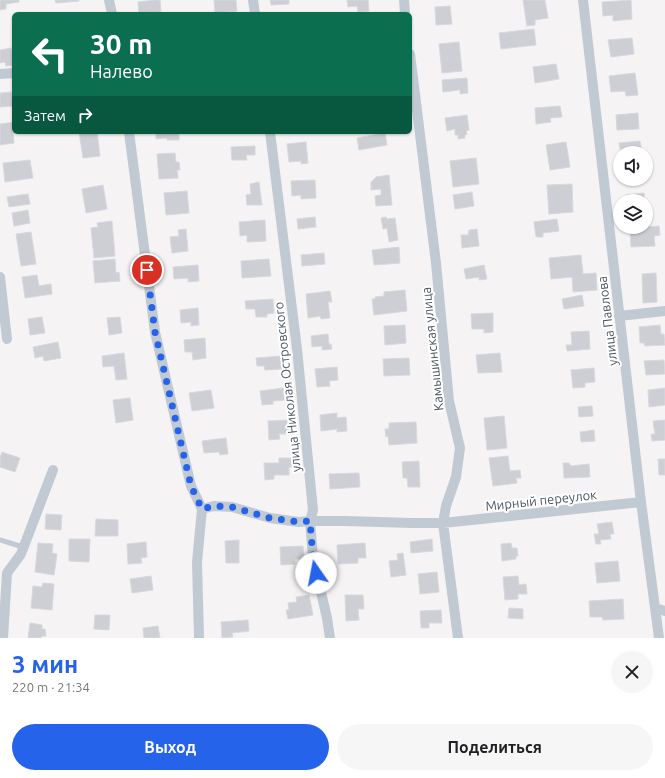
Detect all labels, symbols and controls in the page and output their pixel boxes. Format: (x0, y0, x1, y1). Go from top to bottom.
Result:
icon: left (24, 28, 76, 80)
text: 30 m (90, 28, 152, 59)
text: Налево (90, 61, 153, 81)
icon: right (74, 104, 96, 126)
text: Затем (24, 107, 66, 124)
map controls (613, 146, 653, 234)
button: sound (613, 146, 653, 186)
button: layers (613, 194, 653, 234)
pin (130, 253, 164, 287)
icon: arrive (136, 259, 158, 281)
street label: улица Павлова (595, 275, 619, 367)
street label: Камышинская улица (419, 286, 445, 412)
street label: улица Николая Островского (271, 301, 303, 473)
street label: Мирный переулок (485, 487, 598, 513)
position arrow (295, 552, 337, 594)
text: 3 мин (12, 651, 78, 678)
button: close (611, 651, 653, 693)
text: 220 m · 21:34 (12, 680, 90, 694)
button: Выход (12, 724, 329, 770)
button: Поделиться (337, 724, 653, 770)

